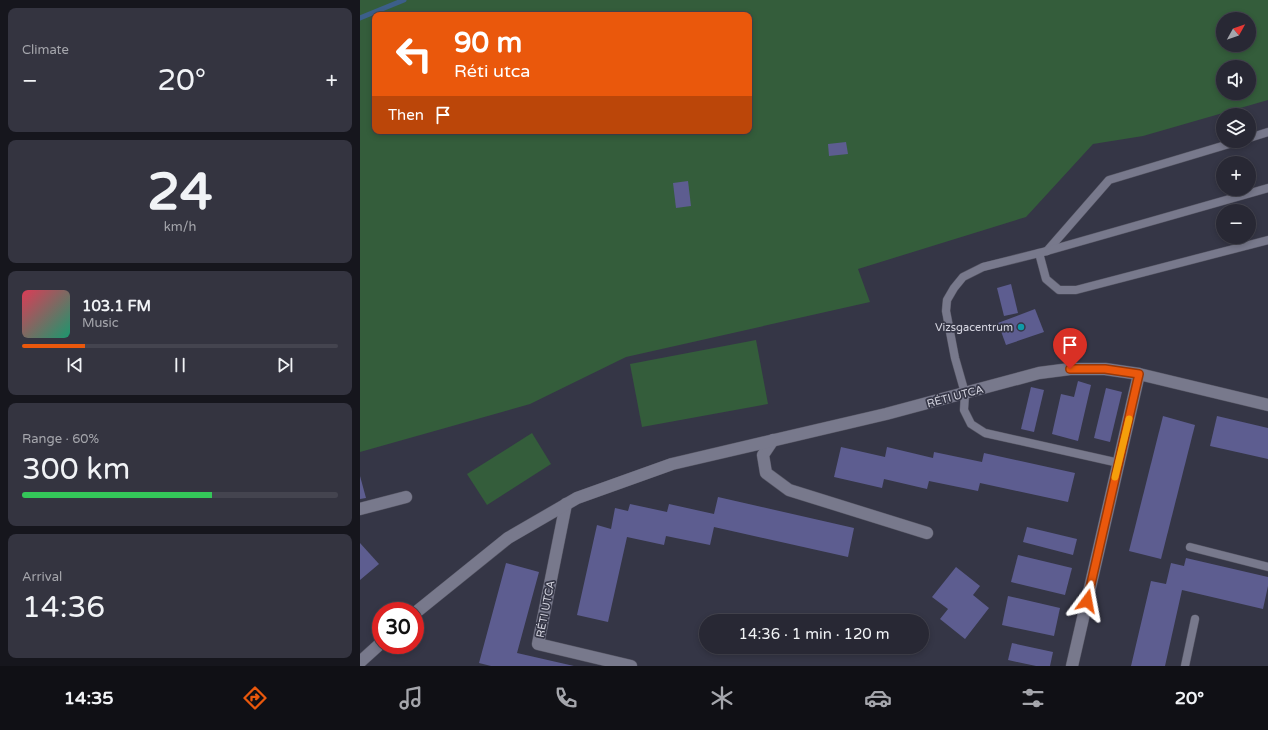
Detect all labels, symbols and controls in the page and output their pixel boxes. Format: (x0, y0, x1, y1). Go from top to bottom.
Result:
north arrow (1216, 12, 1256, 52)
map controls (1216, 12, 1256, 244)
text: 90 m (454, 26, 522, 60)
icon: left (388, 28, 440, 80)
text: Climate (22, 42, 69, 58)
text: Réti utca (454, 60, 530, 82)
button: sound (1216, 60, 1256, 100)
text: 20° (157, 62, 206, 99)
text: − (22, 68, 38, 94)
text: + (326, 68, 338, 94)
icon: arrive (432, 104, 454, 126)
text: Then (388, 106, 424, 124)
button: layers (1216, 108, 1256, 148)
button: + (1216, 156, 1256, 196)
text: 24 (147, 161, 213, 224)
button: − (1216, 204, 1256, 244)
text: km/h (164, 219, 196, 235)
text: 103.1 FM (82, 297, 151, 315)
text: Music (82, 315, 119, 331)
place label: Vizsgacentrum (935, 321, 1013, 334)
marker: Vizsgacentrum (1016, 322, 1026, 332)
pin (1053, 328, 1087, 369)
icon: arrive (1059, 334, 1081, 356)
icon: previous (64, 354, 86, 376)
icon: pause (169, 354, 191, 376)
icon: next (274, 354, 296, 376)
street label: RÉTI UTCA (925, 382, 985, 410)
text: Range · 60% (22, 431, 99, 447)
text: 300 km (22, 451, 130, 488)
text: Arrival (22, 569, 62, 585)
street label: RÉTI UTCA (533, 579, 557, 639)
position arrow (1066, 580, 1108, 622)
text: 14:36 (22, 589, 105, 626)
speed limit sign: 30 (372, 602, 424, 654)
text: 14:36 · 1 min · 120 m (739, 625, 889, 643)
icon: directions (241, 684, 269, 712)
icon: music (397, 684, 425, 712)
icon: phone (552, 684, 580, 712)
icon: climate (708, 684, 736, 712)
icon: car (864, 684, 892, 712)
icon: filters (1019, 684, 1047, 712)
text: 14:35 (64, 687, 114, 709)
text: 20° (1175, 687, 1204, 709)

